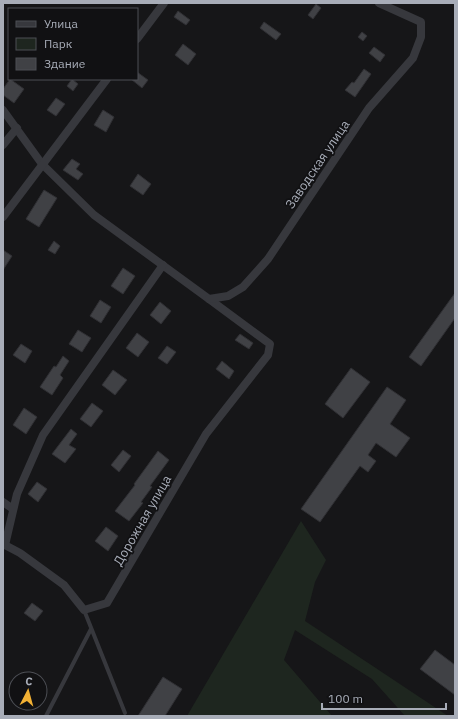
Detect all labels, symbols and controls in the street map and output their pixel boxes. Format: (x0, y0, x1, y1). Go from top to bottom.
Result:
legend (8, 8, 138, 80)
text: Улица (44, 16, 78, 31)
text: Парк (44, 36, 73, 51)
text: Здание (44, 56, 86, 71)
street label: Заводская улица (281, 117, 353, 212)
street label: Дорожная улица (110, 472, 175, 569)
north arrow (8, 671, 48, 711)
text: С (25, 674, 33, 688)
scale bar (322, 685, 446, 711)
text: 100 m (328, 691, 363, 706)

